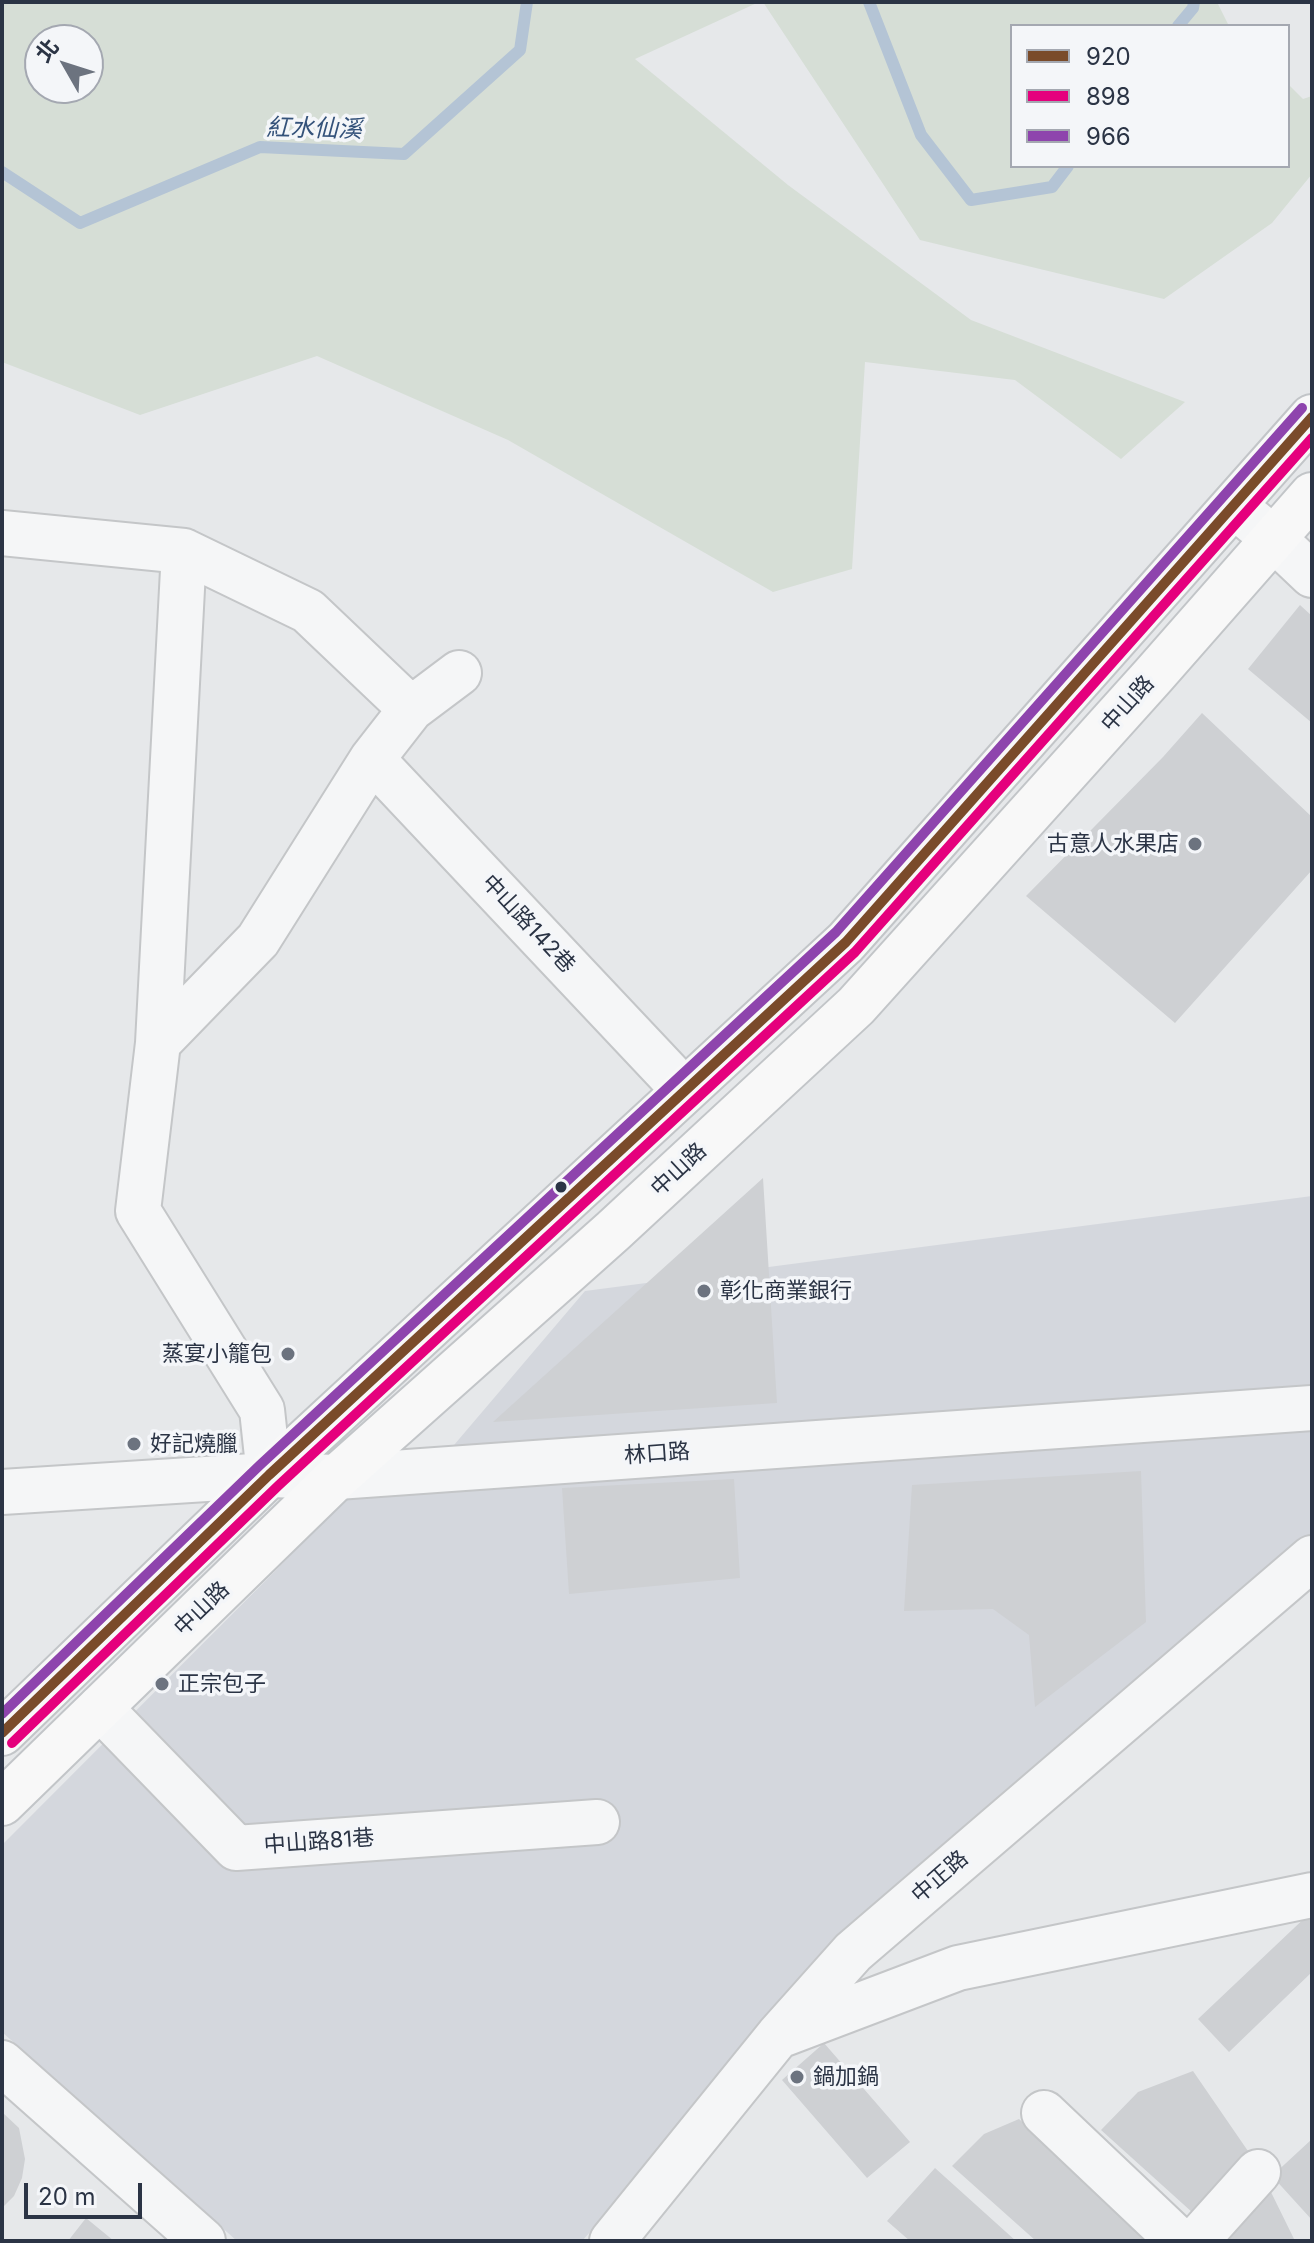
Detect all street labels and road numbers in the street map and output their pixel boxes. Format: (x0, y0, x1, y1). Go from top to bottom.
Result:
street label: 中山路 (1096, 671, 1160, 737)
street label: 中山路142巷 (476, 869, 580, 979)
street label: 中山路 (646, 1138, 712, 1202)
street label: 林口路 (623, 1439, 691, 1469)
street label: 中山路 (169, 1577, 235, 1641)
street label: 中山路81巷 (263, 1825, 375, 1859)
street label: 中正路 (906, 1845, 974, 1909)

